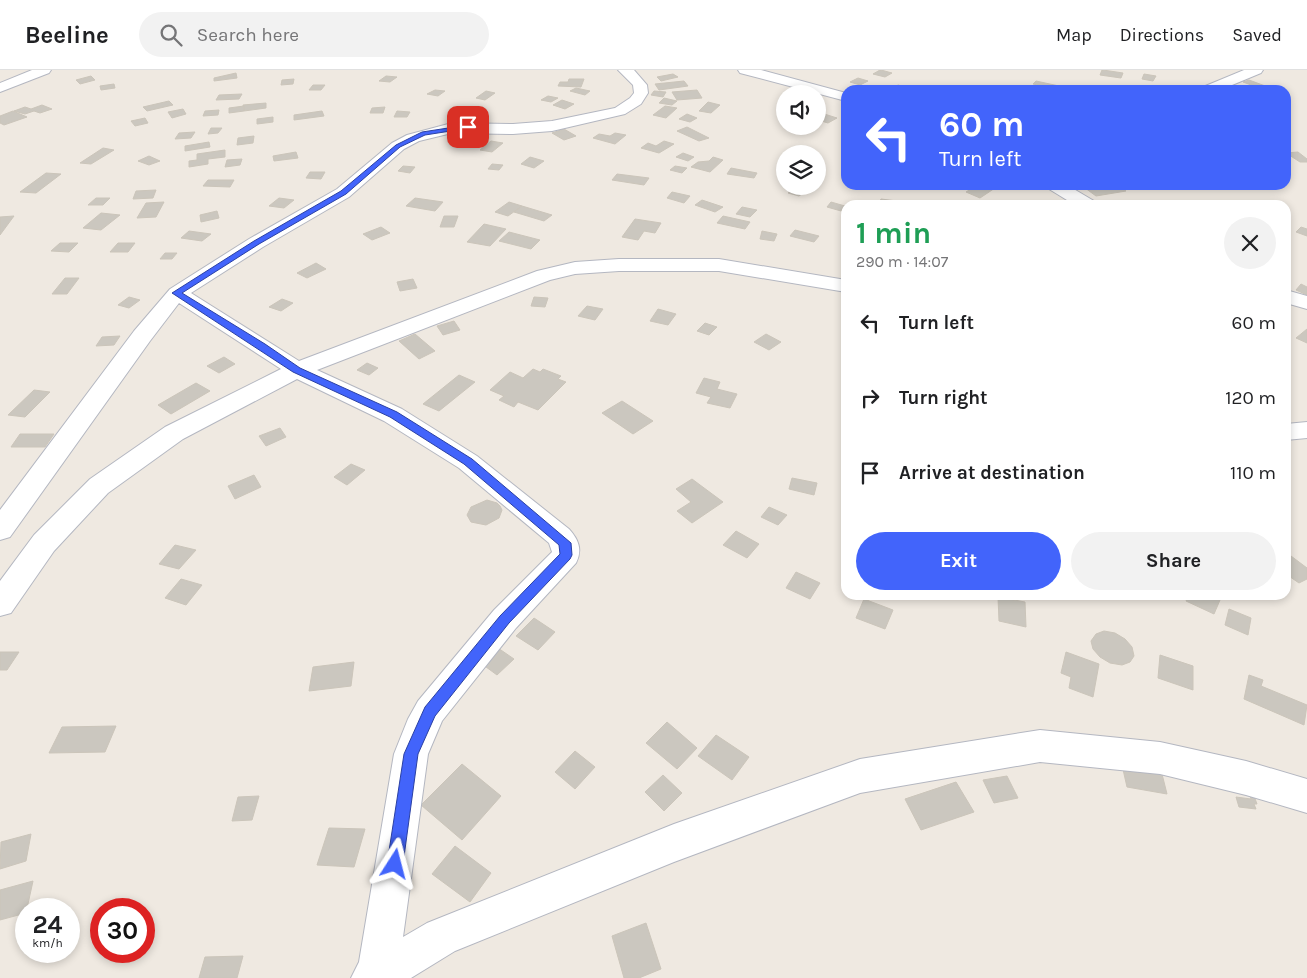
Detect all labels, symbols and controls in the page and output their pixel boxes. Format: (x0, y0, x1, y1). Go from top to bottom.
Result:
search box (139, 12, 489, 57)
text: Beeline (25, 21, 109, 49)
icon: search (157, 21, 185, 49)
text: Search here (197, 24, 299, 46)
text: Map (1056, 24, 1092, 46)
text: Directions (1120, 24, 1204, 46)
text: Saved (1232, 24, 1282, 46)
map controls (776, 85, 826, 195)
button: sound (776, 85, 826, 135)
text: 60 m (939, 104, 1024, 145)
icon: left (856, 105, 921, 170)
pin (447, 106, 489, 148)
icon: arrive (454, 113, 482, 141)
button: layers (776, 145, 826, 195)
text: Turn left (939, 146, 1022, 172)
text: 1 min (856, 215, 931, 251)
button: close (1224, 217, 1276, 269)
text: 290 m · 14:07 (856, 252, 948, 271)
icon: left (856, 309, 884, 337)
text: Turn left (899, 312, 974, 334)
text: 60 m (1232, 312, 1276, 334)
icon: right (856, 384, 884, 412)
text: Turn right (899, 387, 988, 409)
text: 120 m (1225, 387, 1276, 409)
icon: arrive (856, 459, 884, 487)
text: Arrive at destination (899, 462, 1085, 484)
text: 110 m (1230, 462, 1276, 484)
button: Exit (856, 532, 1061, 590)
button: Share (1071, 532, 1276, 590)
position arrow (368, 837, 420, 889)
speed limit sign: 30 (90, 898, 155, 963)
text: 24 (32, 910, 63, 939)
text: km/h (32, 936, 63, 950)

